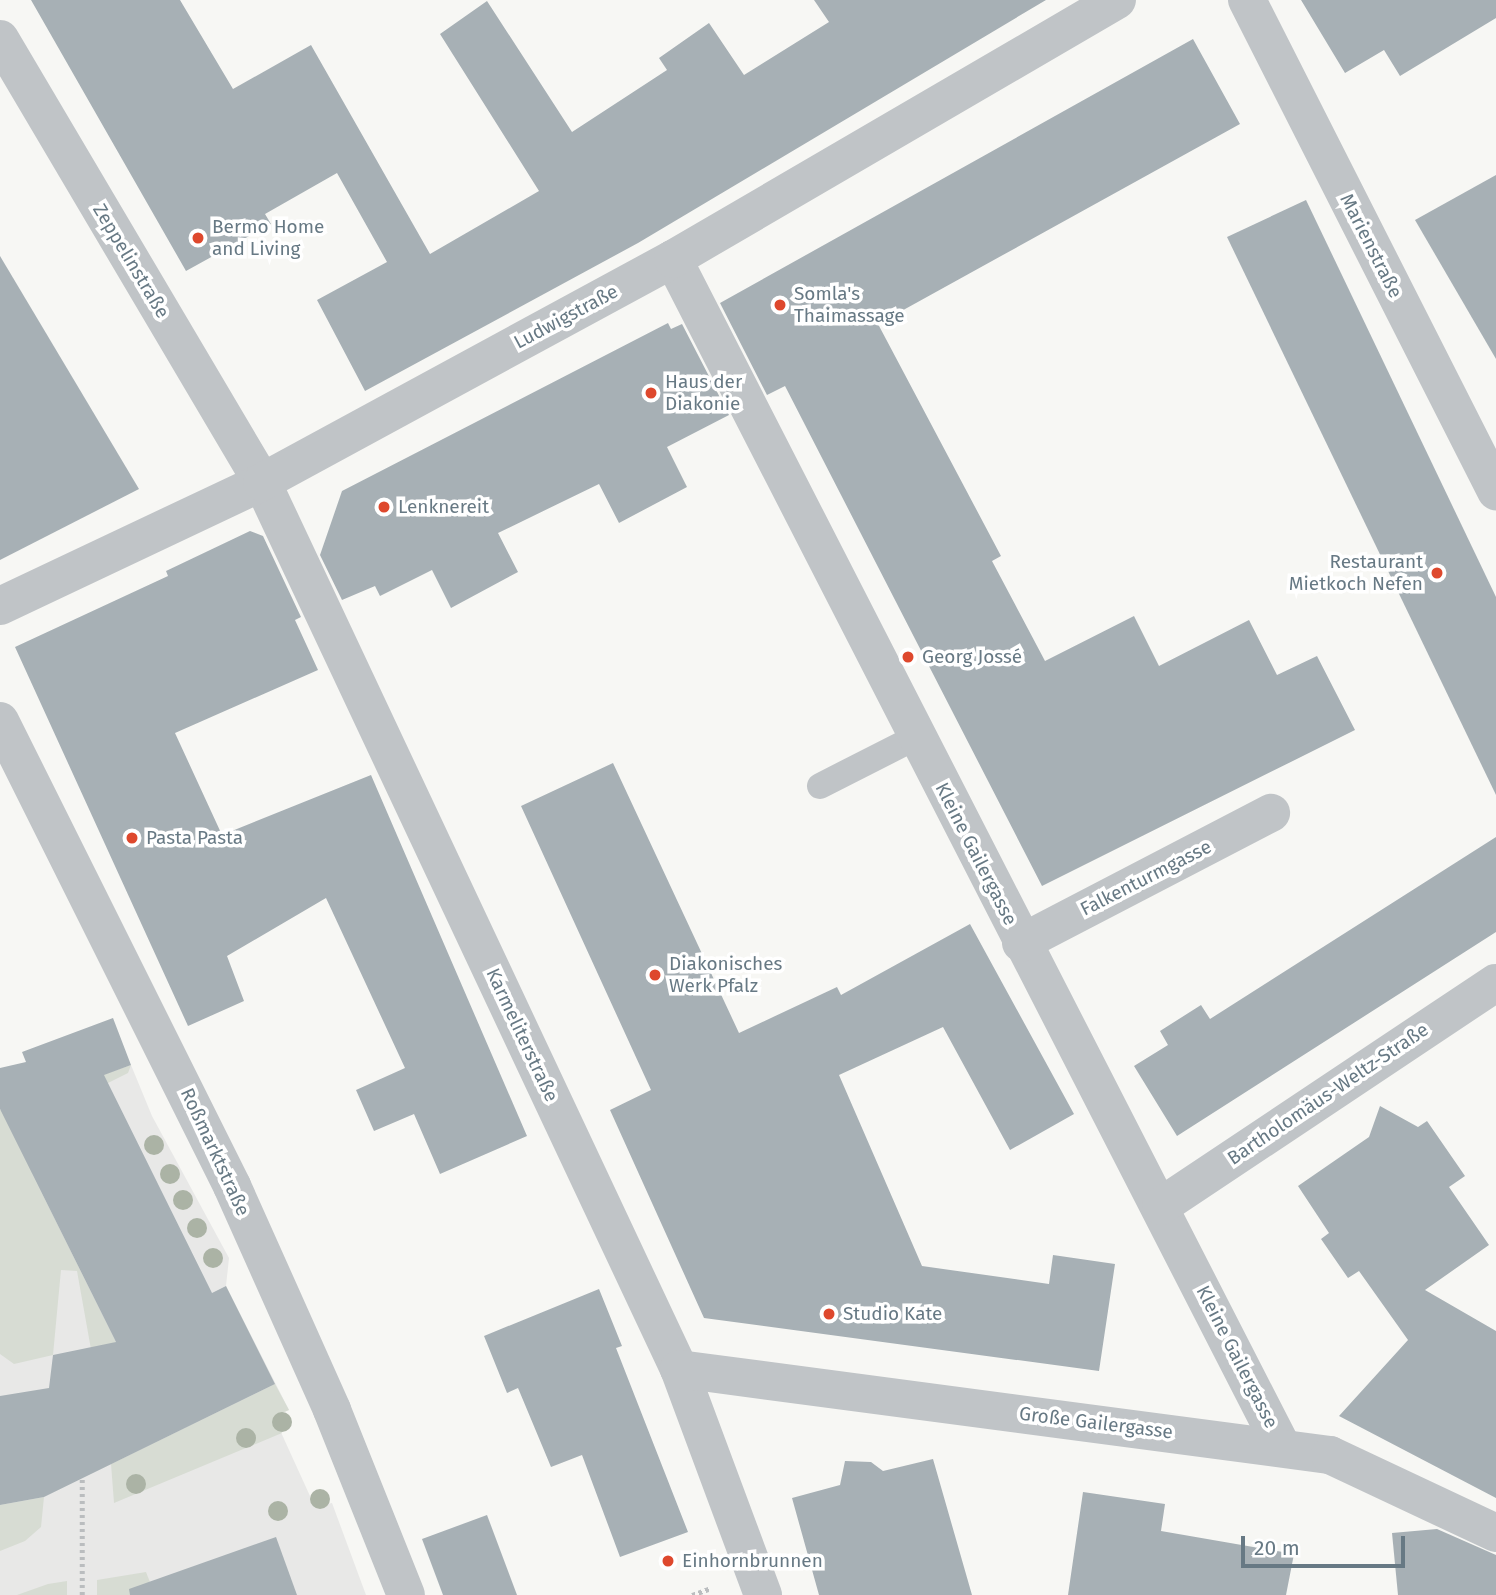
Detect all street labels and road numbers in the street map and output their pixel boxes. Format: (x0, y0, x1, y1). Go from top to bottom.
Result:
street label: Marienstraße (1335, 190, 1407, 302)
street label: Zeppelinstraße (88, 200, 174, 322)
street label: Ludwigstraße (510, 280, 622, 354)
street label: Kleine Gailergasse (930, 779, 1022, 929)
street label: Falkenturmgasse (1077, 835, 1215, 921)
street label: Karmeliterstraße (481, 965, 563, 1105)
street label: Bartholomäus-Weltz-Straße (1223, 1018, 1433, 1170)
street label: Roßmarktstraße (175, 1084, 255, 1220)
street label: Kleine Gailergasse (1191, 1282, 1283, 1432)
street label: Große Gailergasse (1018, 1402, 1174, 1444)

